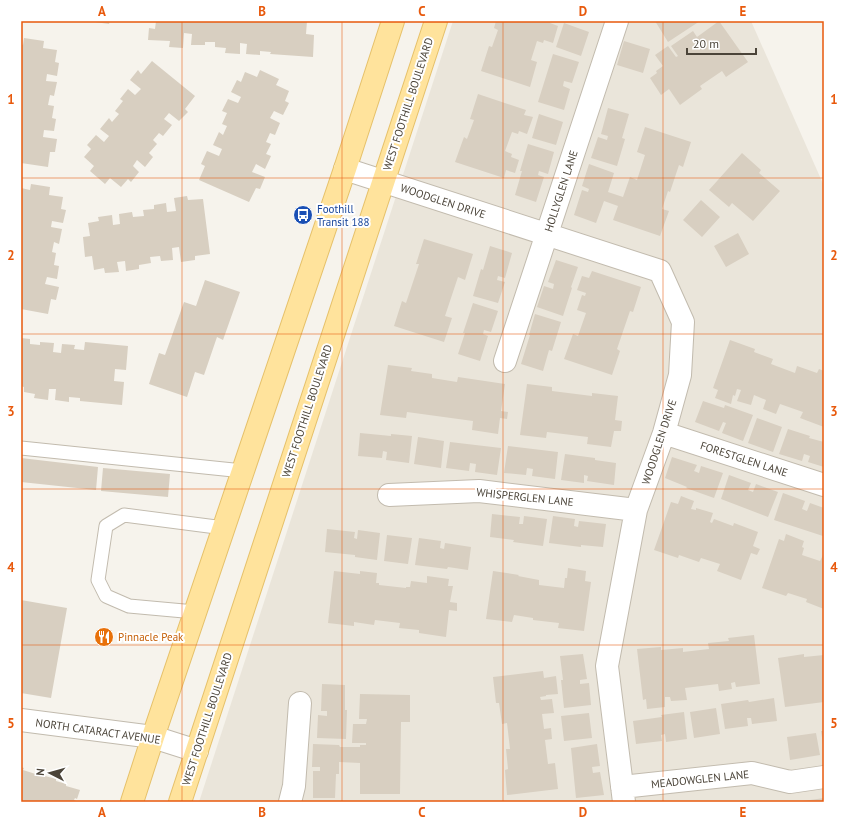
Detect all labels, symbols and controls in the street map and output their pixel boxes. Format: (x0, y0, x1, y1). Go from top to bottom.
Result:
text: A (98, 3, 106, 20)
text: B (258, 3, 266, 20)
text: C (418, 3, 426, 20)
text: D (579, 3, 587, 20)
text: E (740, 3, 747, 20)
scale bar (687, 30, 756, 56)
street label: WEST FOOTHILL BOULEVARD (380, 36, 436, 172)
text: 20 m (693, 36, 719, 51)
text: 1 (7, 91, 15, 108)
text: 1 (830, 91, 838, 108)
street label: HOLLYGLEN LANE (541, 148, 581, 234)
street label: WOODGLEN DRIVE (399, 181, 488, 221)
place label: Foothill Transit 188 (317, 202, 369, 229)
bus stop icon: Foothill Transit 188 (292, 204, 314, 226)
text: 2 (7, 247, 15, 264)
text: 2 (830, 247, 838, 264)
street label: WEST FOOTHILL BOULEVARD (279, 343, 335, 479)
street label: WOODGLEN DRIVE (639, 397, 679, 486)
text: 3 (7, 403, 15, 420)
text: 3 (830, 403, 838, 420)
street label: FORESTGLEN LANE (698, 438, 790, 480)
street label: WHISPERGLEN LANE (476, 485, 574, 509)
text: 4 (7, 559, 15, 576)
text: 4 (830, 559, 838, 576)
restaurant icon: Pinnacle Peak (93, 626, 115, 648)
place label: Pinnacle Peak (118, 630, 184, 644)
street label: WEST FOOTHILL BOULEVARD (179, 651, 235, 787)
text: 5 (7, 715, 15, 732)
street label: NORTH CATARACT AVENUE (35, 715, 161, 747)
text: 5 (830, 715, 838, 732)
north arrow (30, 753, 70, 793)
street label: MEADOWGLEN LANE (650, 767, 750, 791)
text: N (33, 768, 47, 776)
text: A (98, 804, 106, 821)
text: B (258, 804, 266, 821)
text: C (418, 804, 426, 821)
text: D (579, 804, 587, 821)
text: E (740, 804, 747, 821)

